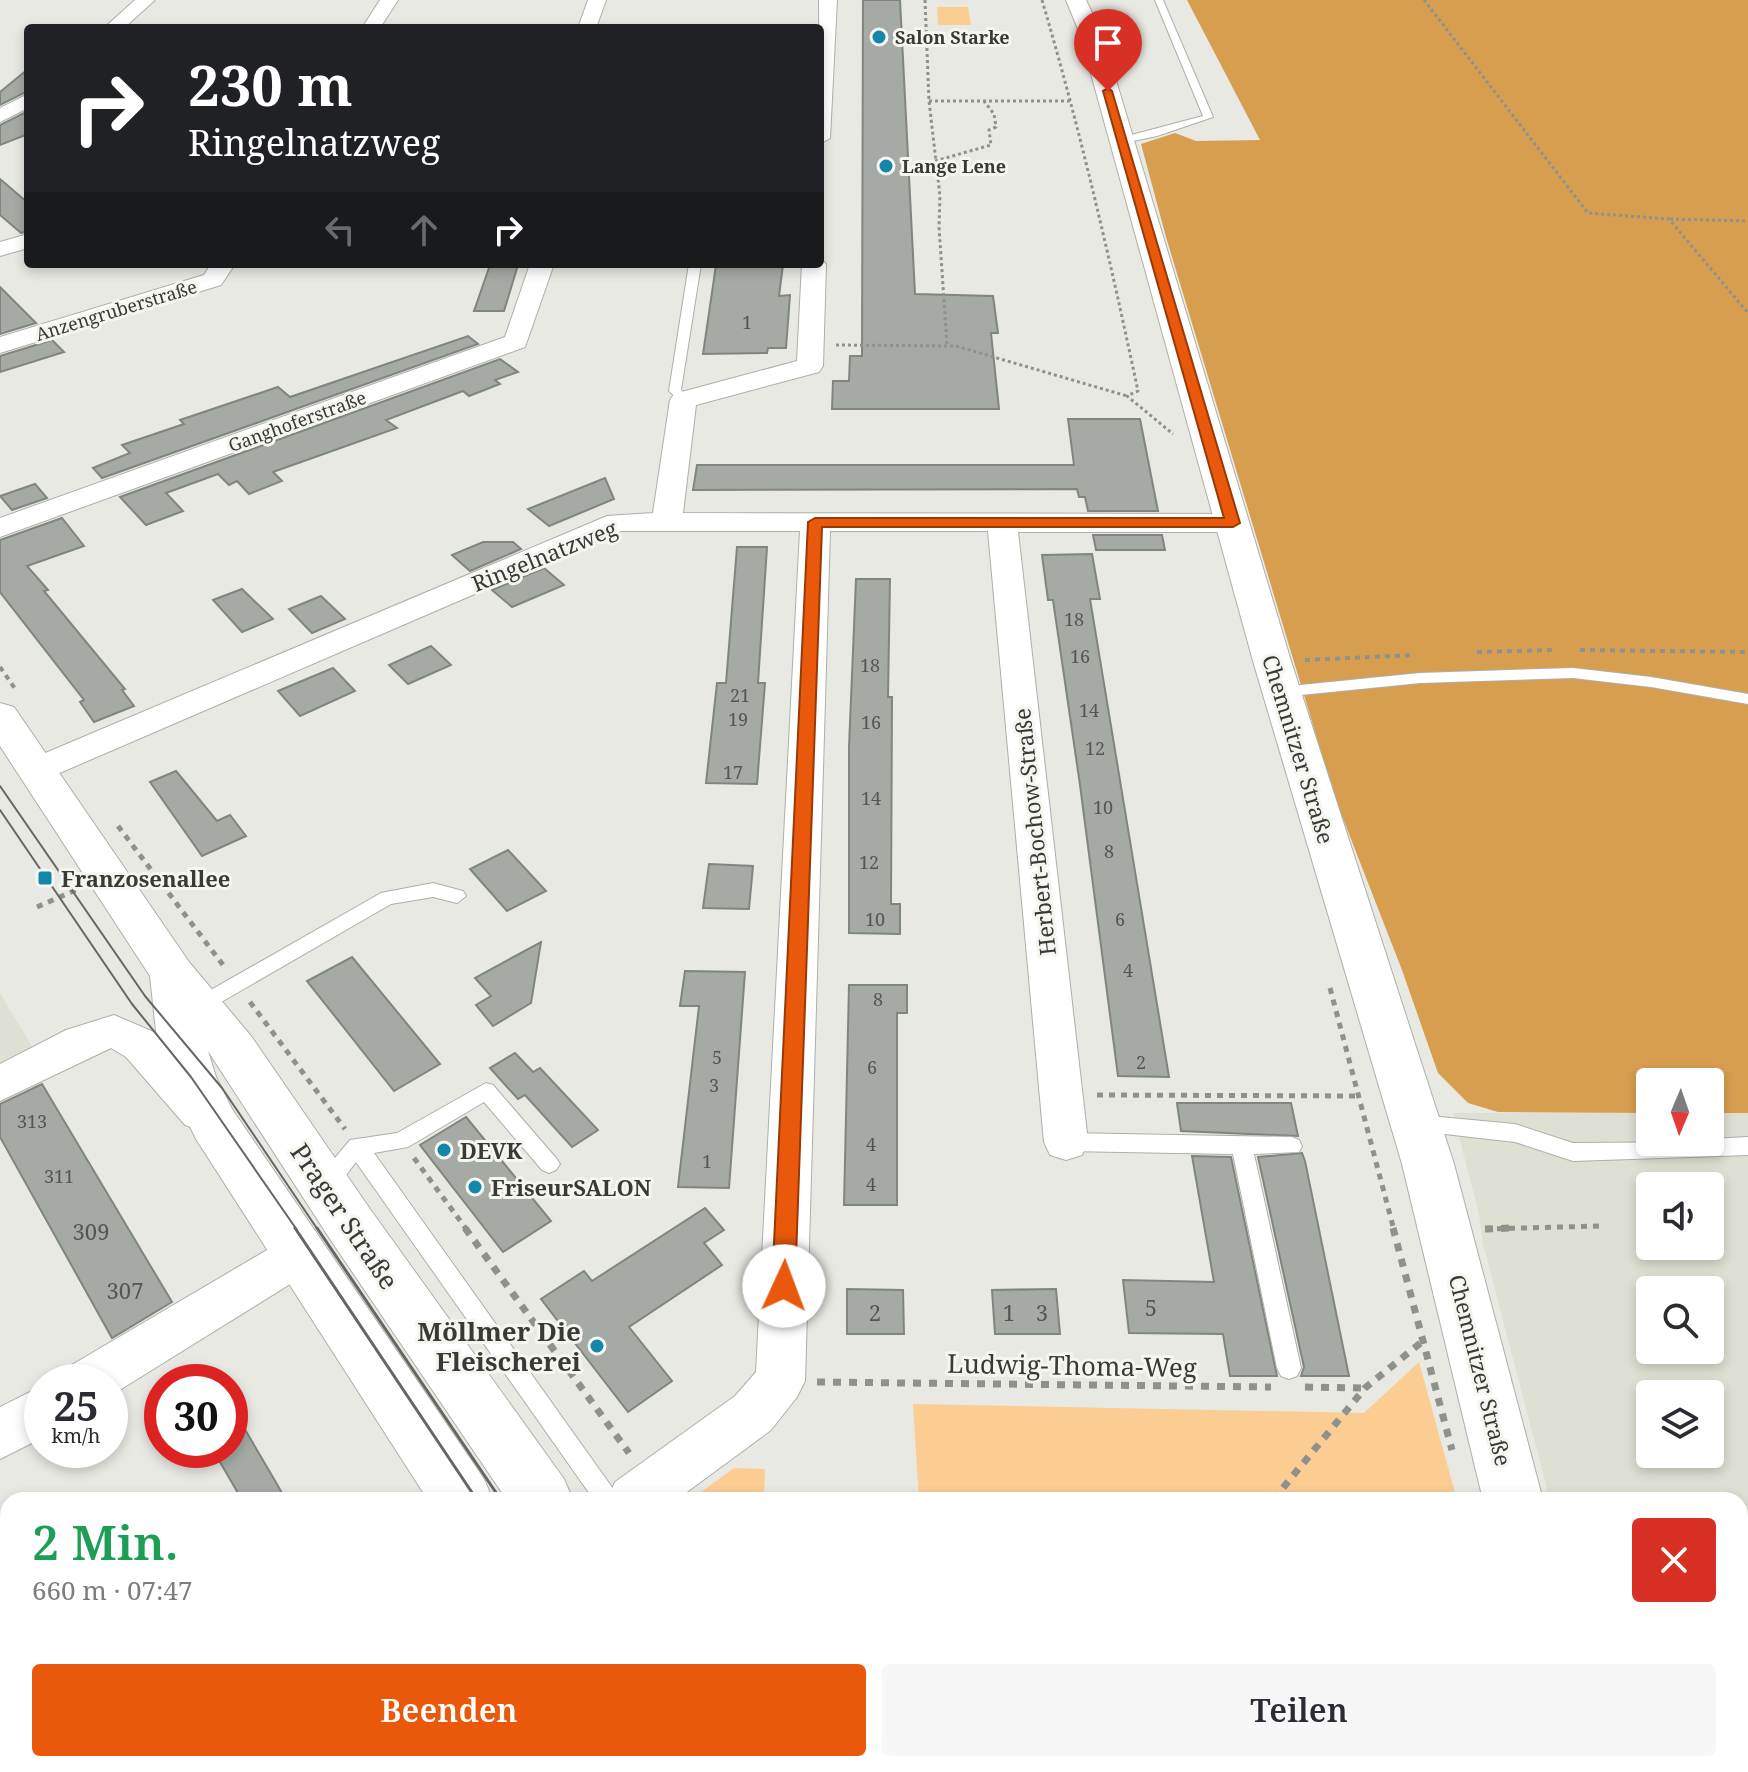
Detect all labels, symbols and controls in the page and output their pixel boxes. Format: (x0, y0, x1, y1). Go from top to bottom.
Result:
pin (1074, 9, 1142, 91)
icon: arrive (1086, 21, 1130, 65)
place label: Salon Starke (895, 25, 1010, 49)
marker: Salon Starke (870, 28, 888, 46)
text: 230 m (188, 46, 353, 122)
icon: right (56, 56, 160, 160)
text: Ringelnatzweg (188, 118, 440, 167)
place label: Lange Lene (902, 154, 1006, 178)
marker: Lange Lene (877, 157, 895, 175)
icon: left (318, 208, 362, 252)
icon: ahead (402, 208, 446, 252)
icon: right (486, 208, 530, 252)
street label: Anzengruberstraße (32, 274, 200, 346)
house number: 1 (742, 310, 752, 334)
street label: Ganghoferstraße (225, 385, 369, 457)
street label: Ringelnatzweg (467, 512, 621, 598)
house number: 18 (1064, 607, 1084, 631)
house number: 16 (1070, 644, 1090, 668)
street label: Chemnitzer Straße (1256, 651, 1342, 847)
house number: 18 (860, 653, 880, 677)
house number: 21 (730, 683, 750, 707)
house number: 14 (1079, 698, 1099, 722)
house number: 19 (728, 707, 748, 731)
street label: Herbert-Bochow-Straße (1006, 707, 1062, 957)
house number: 16 (861, 710, 881, 734)
house number: 12 (1085, 736, 1105, 760)
house number: 17 (723, 760, 743, 784)
house number: 14 (861, 786, 881, 810)
house number: 10 (1093, 795, 1113, 819)
house number: 8 (1104, 839, 1114, 863)
house number: 12 (859, 850, 879, 874)
place label: Franzosenallee (61, 863, 230, 893)
marker: Franzosenallee (36, 869, 54, 887)
house number: 10 (865, 907, 885, 931)
house number: 6 (1115, 907, 1125, 931)
house number: 4 (1123, 958, 1133, 982)
house number: 8 (873, 987, 883, 1011)
house number: 5 (712, 1045, 722, 1069)
house number: 2 (1136, 1050, 1146, 1074)
house number: 6 (867, 1055, 877, 1079)
north arrow (1636, 1068, 1724, 1156)
map controls (1636, 1068, 1724, 1468)
house number: 3 (709, 1073, 719, 1097)
house number: 313 (17, 1109, 47, 1133)
house number: 4 (866, 1132, 876, 1156)
place label: DEVK (460, 1135, 523, 1165)
street label: Prager Straße (283, 1136, 407, 1296)
marker: DEVK (435, 1141, 453, 1159)
house number: 1 (702, 1149, 712, 1173)
house number: 311 (44, 1164, 74, 1188)
place label: FriseurSALON (491, 1172, 651, 1202)
house number: 4 (866, 1172, 876, 1196)
button: sound (1636, 1172, 1724, 1260)
marker: FriseurSALON (466, 1178, 484, 1196)
house number: 309 (73, 1216, 109, 1246)
position arrow (742, 1244, 826, 1328)
street label: Chemnitzer Straße (1443, 1271, 1519, 1469)
house number: 307 (107, 1275, 143, 1305)
button: search (1636, 1276, 1724, 1364)
house number: 5 (1145, 1292, 1157, 1322)
house number: 2 (869, 1297, 881, 1327)
house number: 1 (1003, 1297, 1015, 1327)
house number: 3 (1036, 1297, 1048, 1327)
place label: Möllmer Die Fleischerei (417, 1313, 581, 1379)
marker: Möllmer Die Fleischerei (588, 1337, 606, 1355)
street label: Ludwig-Thoma-Weg (947, 1345, 1197, 1385)
speed limit sign: 30 (144, 1364, 248, 1468)
text: 25 (53, 1378, 99, 1433)
button: layers (1636, 1380, 1724, 1468)
text: km/h (51, 1422, 101, 1449)
text: 2 Min. (32, 1509, 178, 1574)
button: close (1632, 1518, 1716, 1602)
text: 660 m · 07:47 (32, 1572, 193, 1608)
button: Beenden (32, 1664, 866, 1756)
button: Teilen (882, 1664, 1716, 1756)

